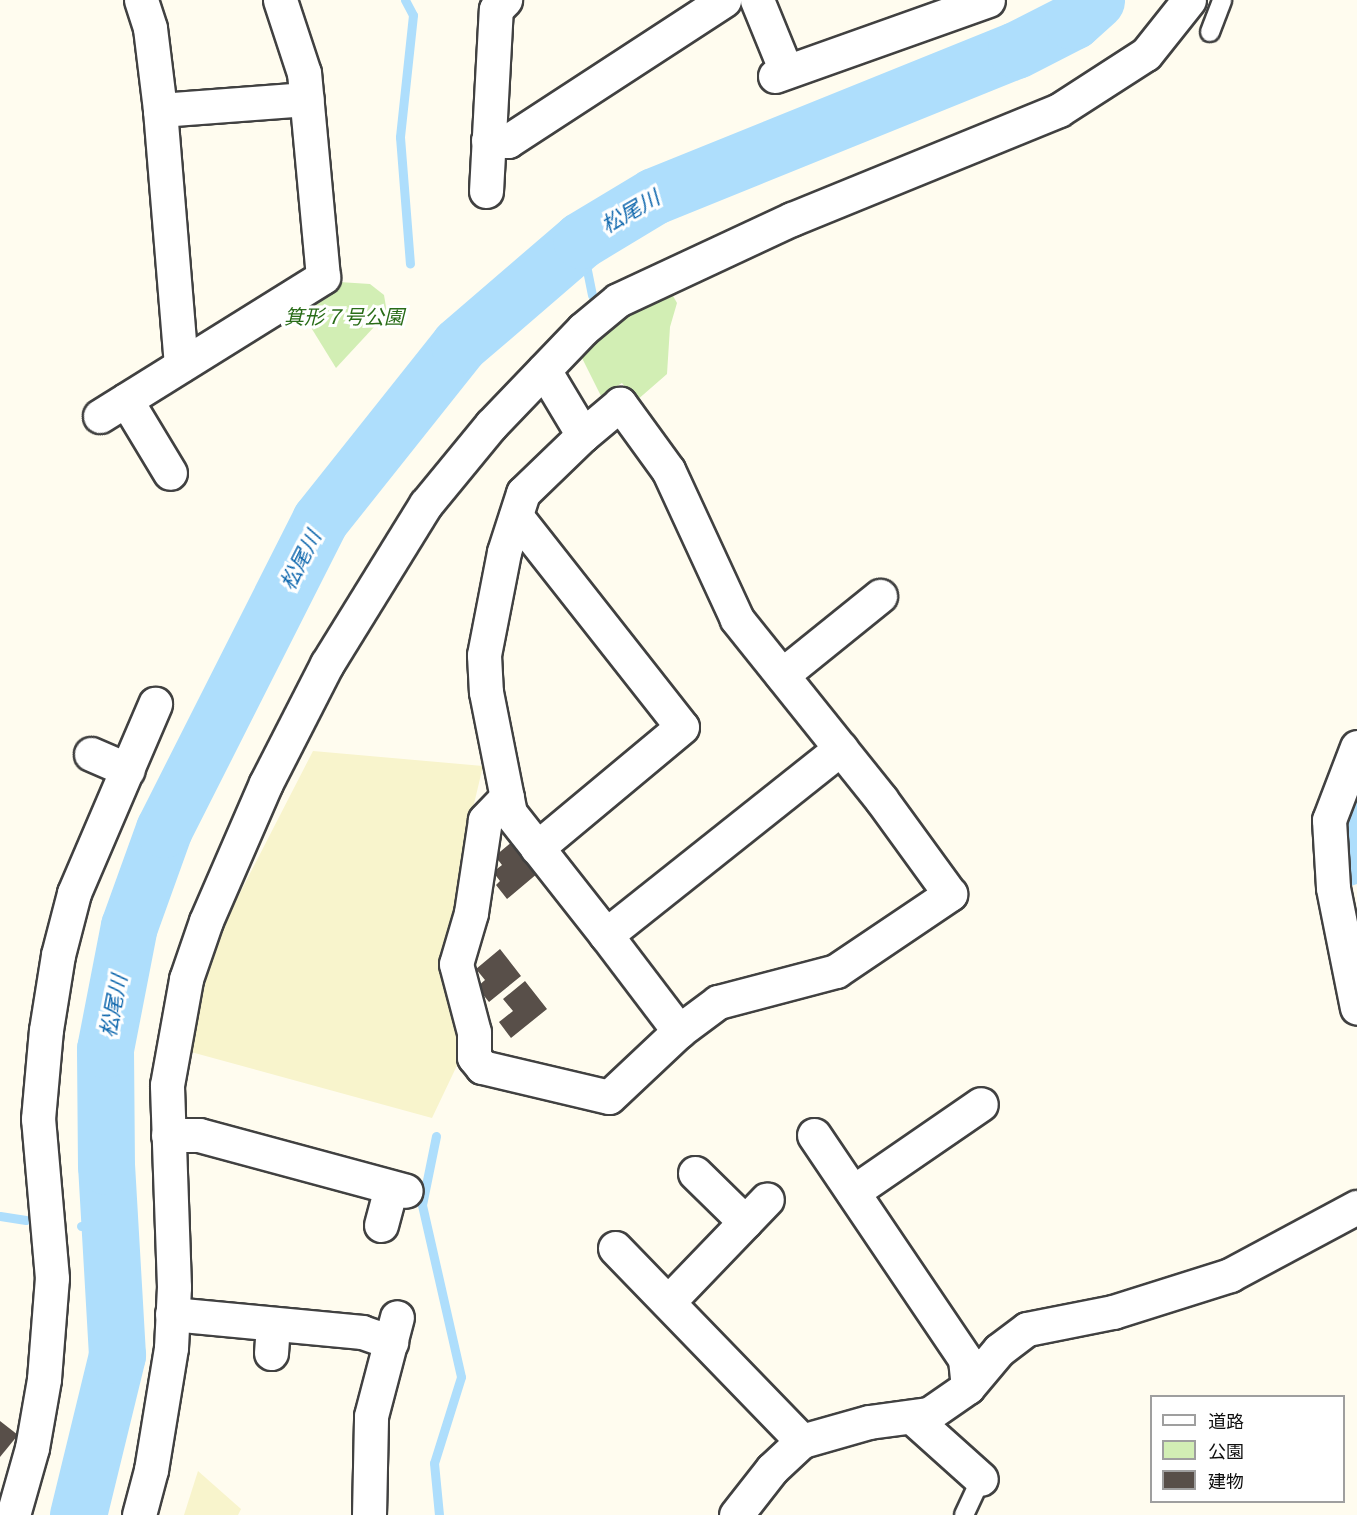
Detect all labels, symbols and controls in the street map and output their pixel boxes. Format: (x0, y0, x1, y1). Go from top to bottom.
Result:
water label: 松尾川 (596, 184, 664, 238)
park label: 箕形７号公園 (284, 304, 404, 328)
water label: 松尾川 (274, 526, 326, 594)
water label: 松尾川 (95, 973, 131, 1039)
legend (1150, 1395, 1345, 1503)
text: 道路 (1208, 1409, 1244, 1433)
text: 公園 (1208, 1439, 1244, 1463)
text: 建物 (1208, 1469, 1244, 1493)

